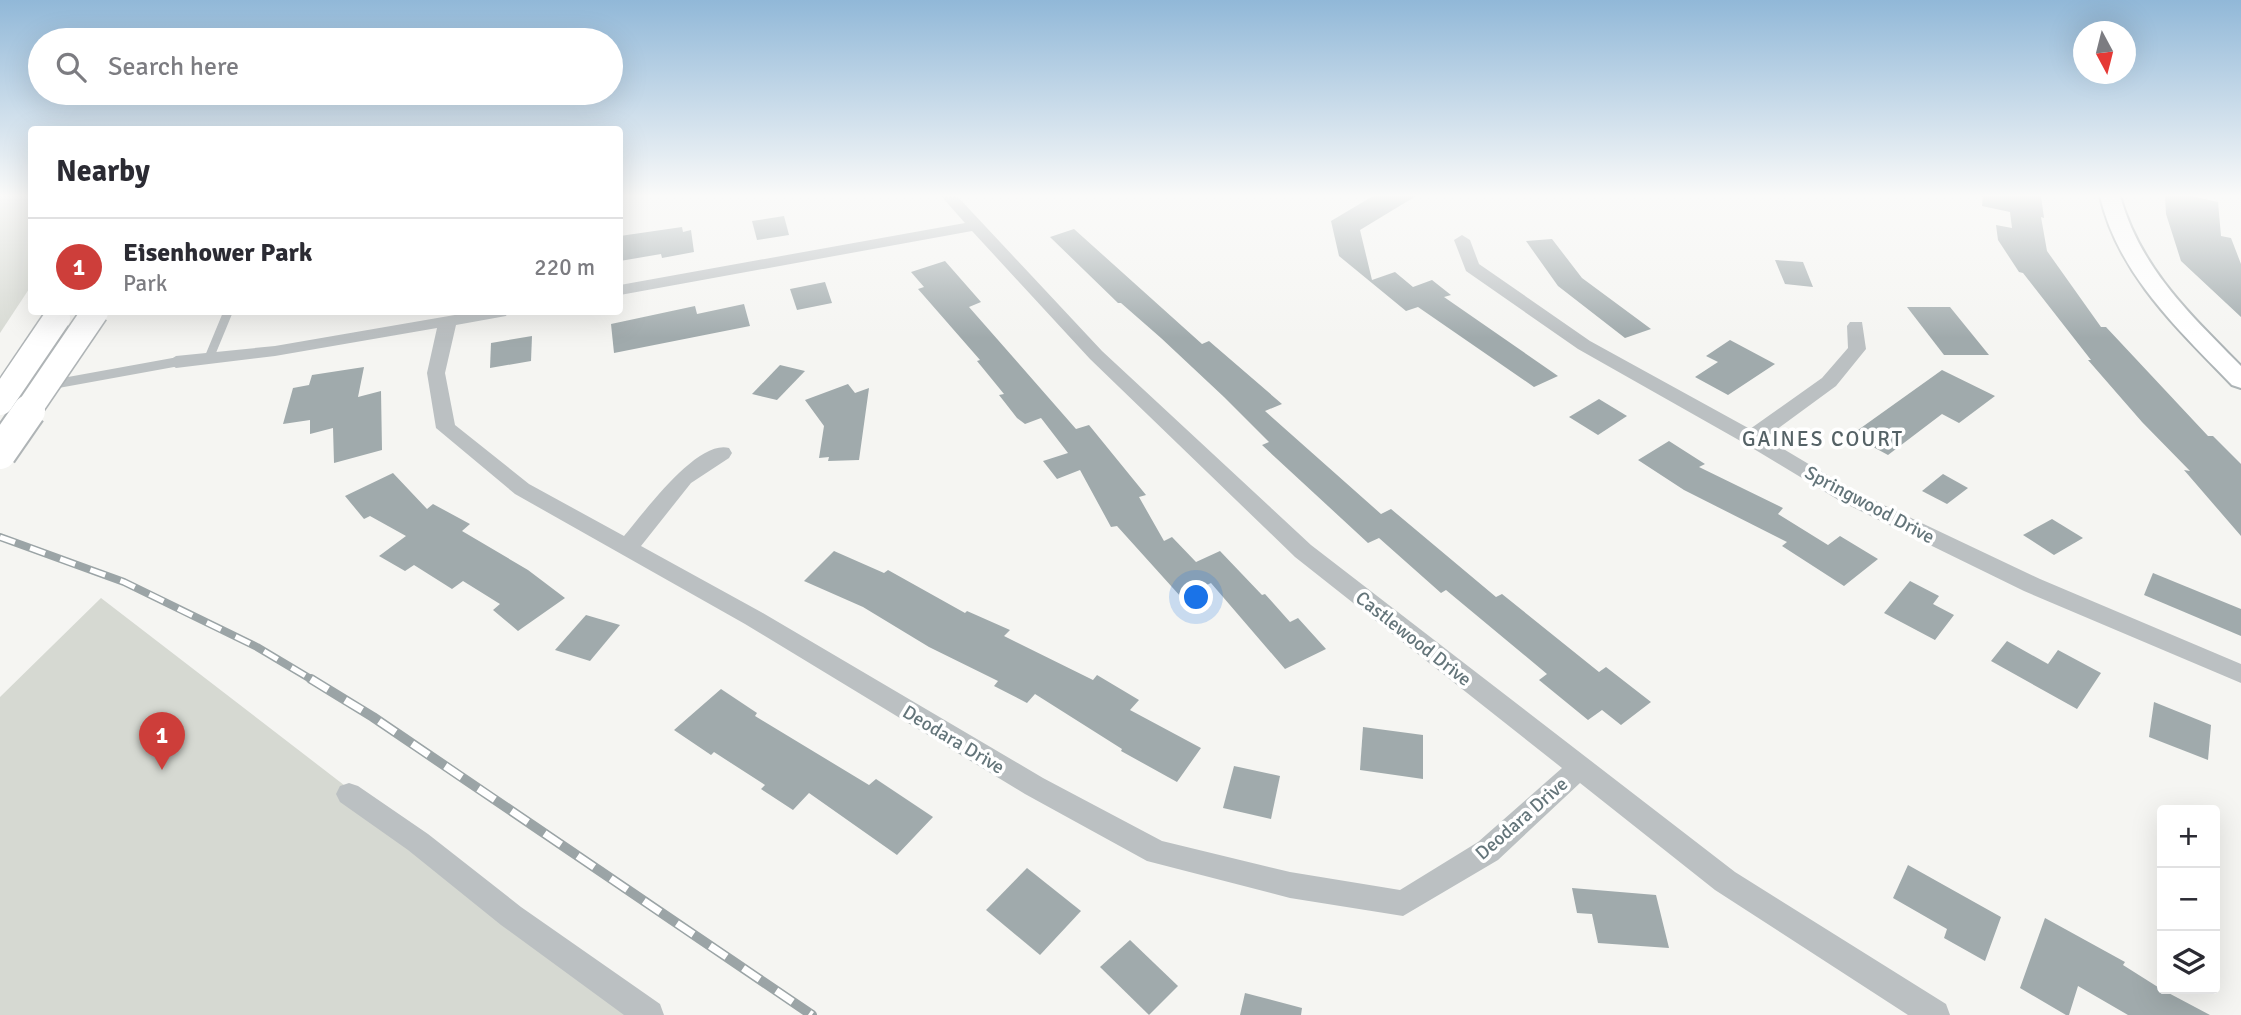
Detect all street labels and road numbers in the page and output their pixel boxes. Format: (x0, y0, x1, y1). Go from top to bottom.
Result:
street label: Springwood Drive (1801, 461, 1939, 549)
street label: Castlewood Drive (1351, 586, 1476, 692)
street label: Deodara Drive (898, 700, 1009, 780)
street label: Deodara Drive (1471, 772, 1573, 865)

